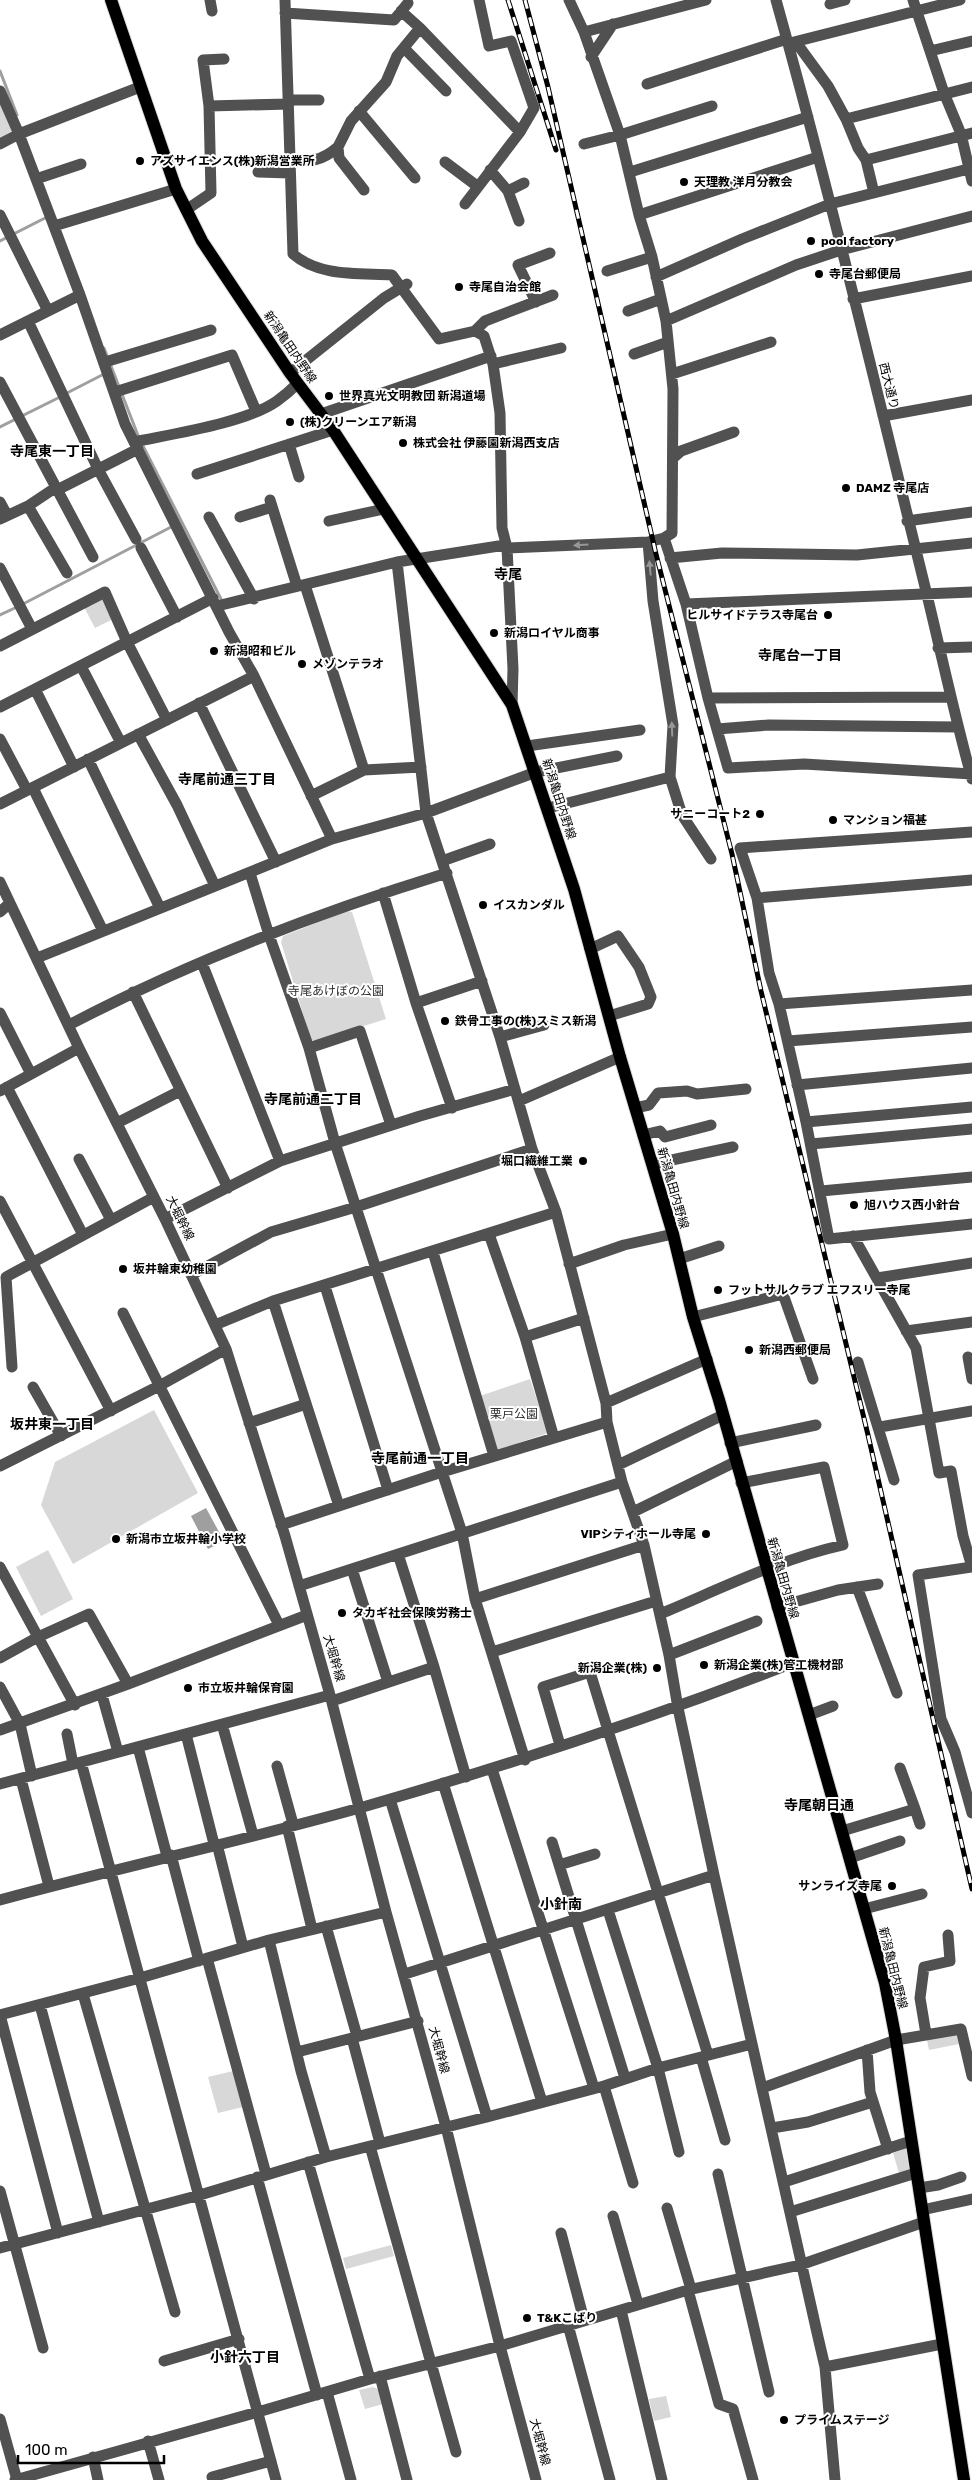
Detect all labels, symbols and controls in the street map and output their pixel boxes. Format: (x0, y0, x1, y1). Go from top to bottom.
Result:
place label: アズサイエンス(株)新潟営業所 (150, 154, 315, 168)
marker: アズサイエンス(株)新潟営業所 (134, 155, 146, 167)
place label: 天理教 洋月分教会 (694, 175, 793, 189)
marker: 天理教 洋月分教会 (678, 176, 690, 188)
place label: pool factory (821, 234, 894, 248)
marker: pool factory (805, 235, 817, 247)
place label: 寺尾台郵便局 (829, 267, 901, 281)
marker: 寺尾台郵便局 (813, 268, 825, 280)
place label: 寺尾自治会館 (469, 280, 541, 294)
marker: 寺尾自治会館 (453, 281, 465, 293)
street label: 新潟亀田内野線 (261, 308, 319, 386)
street label: 西大通り (876, 361, 902, 411)
place label: 世界真光文明教団 新潟道場 (339, 389, 486, 403)
marker: 世界真光文明教団 新潟道場 (323, 390, 335, 402)
place label: (株)クリーンエア新潟 (300, 415, 417, 429)
marker: (株)クリーンエア新潟 (284, 416, 296, 428)
place label: 株式会社 伊藤園新潟西支店 (413, 436, 560, 450)
marker: 株式会社 伊藤園新潟西支店 (397, 437, 409, 449)
district label: 寺尾東一丁目 (10, 443, 94, 460)
place label: DAMZ 寺尾店 (856, 481, 929, 495)
marker: DAMZ 寺尾店 (840, 482, 852, 494)
one-way arrow (573, 542, 589, 550)
one-way arrow (646, 560, 654, 576)
district label: 寺尾 (494, 566, 522, 583)
place label: ヒルサイドテラス寺尾台 (686, 608, 818, 622)
marker: ヒルサイドテラス寺尾台 (822, 609, 834, 621)
place label: 新潟ロイヤル商事 (504, 626, 600, 640)
marker: 新潟ロイヤル商事 (488, 627, 500, 639)
place label: 新潟昭和ビル (224, 644, 296, 658)
marker: 新潟昭和ビル (208, 645, 220, 657)
district label: 寺尾台一丁目 (758, 647, 842, 664)
place label: メゾンテラオ (312, 657, 384, 671)
marker: メゾンテラオ (296, 658, 308, 670)
one-way arrow (668, 721, 676, 737)
street label: 新潟亀田内野線 (539, 757, 579, 841)
district label: 寺尾前通三丁目 (178, 771, 276, 788)
place label: サニーコート2 (670, 807, 750, 821)
marker: サニーコート2 (754, 808, 766, 820)
place label: マンション福甚 (843, 813, 927, 827)
marker: マンション福甚 (827, 814, 839, 826)
place label: イスカンダル (493, 898, 565, 912)
marker: イスカンダル (477, 899, 489, 911)
park label: 寺尾あけぼの公園 (288, 984, 384, 998)
place label: 鉄骨工事の(株)スミス新潟 (454, 1014, 596, 1028)
marker: 鉄骨工事の(株)スミス新潟 (439, 1015, 451, 1027)
district label: 寺尾前通二丁目 (264, 1091, 362, 1108)
street label: 新潟亀田内野線 (655, 1146, 691, 1230)
place label: 堀口繊維工業 (501, 1154, 573, 1168)
marker: 堀口繊維工業 (577, 1155, 589, 1167)
street label: 大堀幹線 (163, 1193, 197, 1243)
place label: 旭ハウス西小針台 (864, 1198, 960, 1212)
marker: 旭ハウス西小針台 (848, 1199, 860, 1211)
place label: 坂井輪東幼稚園 (133, 1262, 217, 1276)
marker: 坂井輪東幼稚園 (117, 1263, 129, 1275)
place label: フットサルクラブ エフスリー寺尾 (728, 1283, 911, 1297)
marker: フットサルクラブ エフスリー寺尾 (712, 1284, 724, 1296)
place label: 新潟西郵便局 (759, 1343, 831, 1357)
marker: 新潟西郵便局 (743, 1344, 755, 1356)
park label: 栗戸公園 (490, 1407, 538, 1421)
district label: 坂井東一丁目 (10, 1416, 94, 1433)
district label: 寺尾前通一丁目 (371, 1450, 469, 1467)
place label: VIPシティホール寺尾 (580, 1527, 696, 1541)
marker: VIPシティホール寺尾 (700, 1528, 712, 1540)
place label: 新潟市立坂井輪小学校 (126, 1532, 246, 1546)
marker: 新潟市立坂井輪小学校 (110, 1533, 122, 1545)
street label: 新潟亀田内野線 (765, 1536, 801, 1620)
place label: タカギ社会保険労務士 (352, 1606, 472, 1620)
marker: タカギ社会保険労務士 (336, 1607, 348, 1619)
street label: 大堀幹線 (321, 1633, 347, 1683)
place label: 新潟企業(株)管工機材部 (714, 1658, 843, 1672)
marker: 新潟企業(株)管工機材部 (698, 1659, 710, 1671)
place label: 新潟企業(株) (578, 1661, 647, 1675)
marker: 新潟企業(株) (651, 1662, 663, 1674)
place label: 市立坂井輪保育園 (198, 1681, 294, 1695)
marker: 市立坂井輪保育園 (182, 1682, 194, 1694)
district label: 寺尾朝日通 (784, 1797, 854, 1814)
place label: サンライズ寺尾 (798, 1879, 882, 1893)
marker: サンライズ寺尾 (886, 1880, 898, 1892)
district label: 小針南 (540, 1896, 582, 1913)
street label: 新潟亀田内野線 (876, 1926, 910, 2010)
street label: 大堀幹線 (426, 2025, 452, 2075)
place label: T&Kこばり (537, 2311, 597, 2325)
marker: T&Kこばり (521, 2312, 533, 2324)
district label: 小針六丁目 (210, 2349, 280, 2366)
place label: プライムステージ (794, 2413, 890, 2427)
marker: プライムステージ (778, 2414, 790, 2426)
street label: 大堀幹線 (527, 2417, 553, 2467)
scale bar (18, 2432, 164, 2464)
text: 100 m (25, 2441, 67, 2459)

